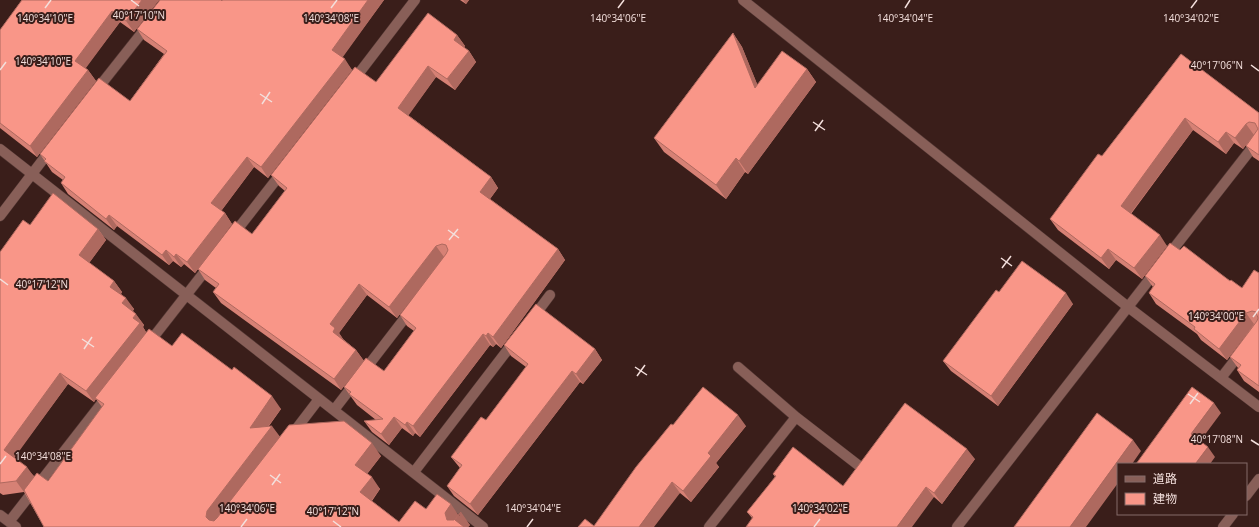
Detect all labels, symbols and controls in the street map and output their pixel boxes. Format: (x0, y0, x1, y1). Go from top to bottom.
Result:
text: 40°17'10"N (113, 8, 165, 22)
text: 140°34'10"E (17, 11, 73, 25)
text: 140°34'08"E (303, 11, 359, 25)
text: 140°34'06"E (590, 11, 646, 25)
text: 140°34'04"E (877, 11, 933, 25)
text: 140°34'02"E (1163, 11, 1219, 25)
text: 140°34'10"E (15, 54, 71, 68)
text: 40°17'06"N (1191, 58, 1243, 72)
text: 40°17'12"N (16, 277, 68, 291)
text: 140°34'00"E (1188, 309, 1244, 323)
text: 40°17'08"N (1191, 432, 1243, 446)
text: 140°34'08"E (15, 449, 71, 463)
legend (1117, 463, 1247, 515)
text: 道路 (1153, 470, 1177, 487)
text: 建物 (1153, 490, 1177, 507)
text: 140°34'06"E (219, 501, 275, 515)
text: 140°34'04"E (505, 501, 561, 515)
text: 140°34'02"E (792, 501, 848, 515)
text: 40°17'12"N (307, 504, 359, 518)

